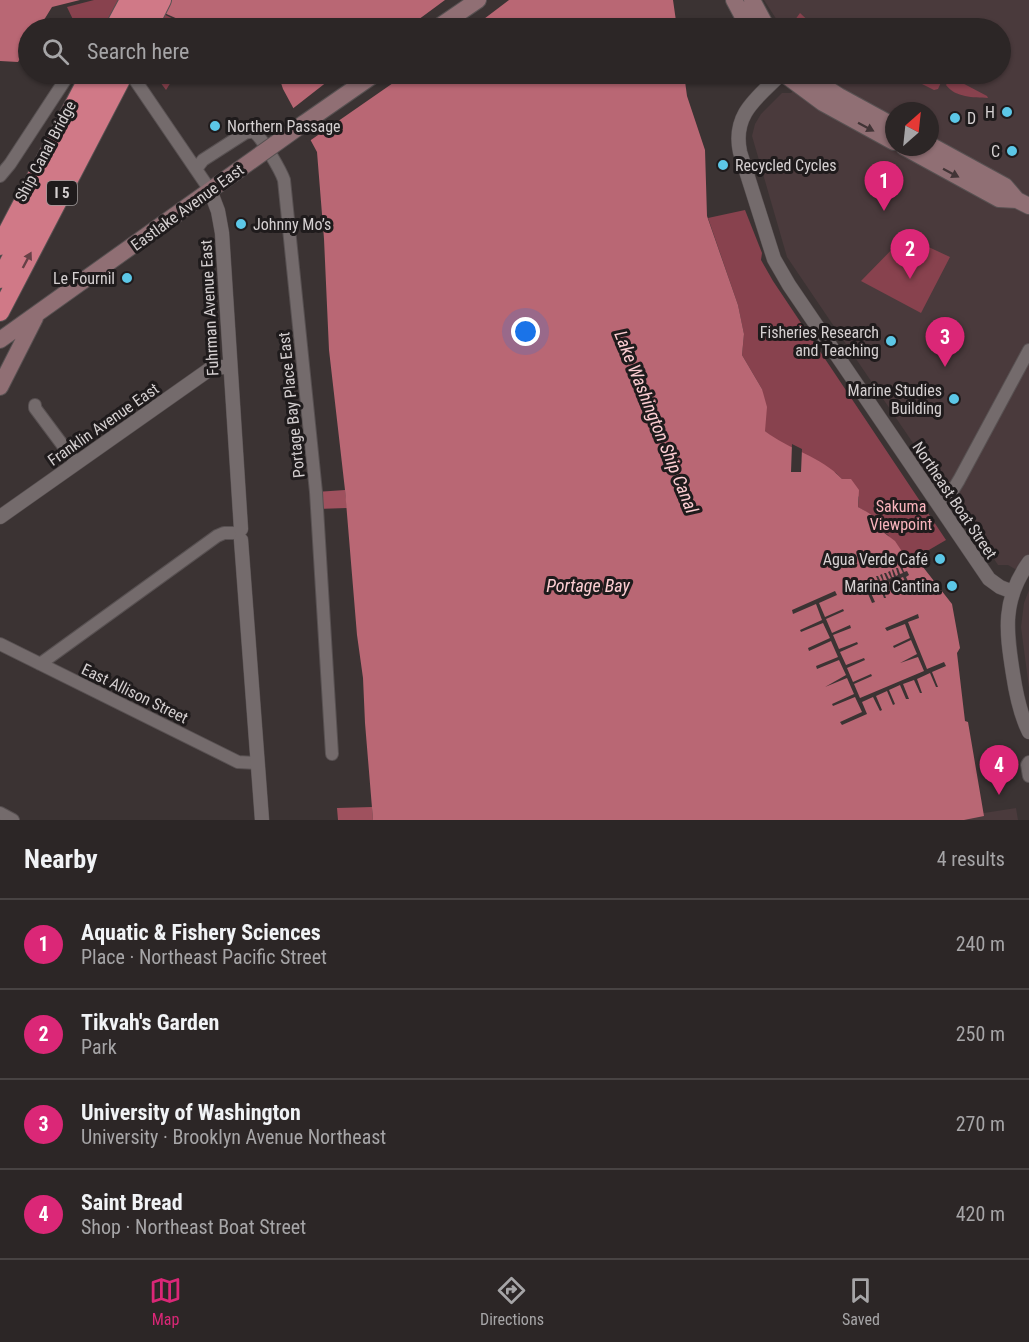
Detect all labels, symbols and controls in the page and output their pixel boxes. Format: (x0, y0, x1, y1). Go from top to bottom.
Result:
search box (18, 18, 1011, 84)
icon: search (39, 35, 72, 68)
text: Search here (87, 39, 189, 64)
street label: Ship Canal Bridge (11, 98, 80, 205)
north arrow (885, 102, 939, 156)
place label: H (985, 103, 995, 122)
marker: H (1000, 105, 1014, 119)
place label: D (967, 109, 976, 128)
marker: D (948, 111, 962, 125)
place label: Northern Passage (227, 117, 341, 136)
marker: Northern Passage (208, 119, 222, 133)
one-way arrow (858, 122, 875, 132)
place label: C (991, 142, 1000, 161)
marker: C (1005, 144, 1019, 158)
place label: Recycled Cycles (735, 156, 837, 175)
marker: Recycled Cycles (716, 158, 730, 172)
street label: Eastlake Avenue East (127, 160, 248, 255)
pin: 1 (864, 162, 904, 211)
one-way arrow (943, 168, 960, 178)
road number: I 5 (47, 181, 77, 205)
place label: Johnny Mo’s (253, 215, 331, 234)
marker: Johnny Mo’s (234, 217, 248, 231)
pin: 2 (890, 230, 930, 279)
street label: Fuhrman Avenue East (196, 239, 223, 377)
one-way arrow (22, 251, 32, 268)
place label: Le Fournil (53, 269, 115, 288)
marker: Le Fournil (120, 271, 134, 285)
your location (511, 317, 540, 346)
pin: 3 (926, 318, 964, 367)
place label: Fisheries Research and Teaching (760, 323, 879, 360)
water label: Lake Washington Ship Canal (610, 327, 703, 517)
street label: Portage Bay Place East (274, 331, 309, 479)
marker: Fisheries Research and Teaching (884, 334, 898, 348)
street label: Franklin Avenue East (44, 379, 163, 470)
place label: Marine Studies Building (848, 381, 942, 418)
marker: Marine Studies Building (947, 392, 961, 406)
street label: Northeast Boat Street (908, 438, 1001, 563)
park label: Sakuma Viewpoint (870, 497, 933, 534)
place label: Agua Verde Café (823, 550, 928, 569)
marker: Agua Verde Café (933, 552, 947, 566)
water label: Portage Bay (546, 575, 630, 596)
place label: Marina Cantina (844, 577, 940, 596)
marker: Marina Cantina (945, 579, 959, 593)
street label: East Allison Street (79, 660, 191, 727)
pin: 4 (980, 746, 1018, 795)
text: Nearby (24, 844, 98, 874)
text: 4 results (937, 847, 1005, 871)
text: Aquatic & Fishery Sciences (81, 920, 321, 945)
text: 1 (38, 932, 49, 956)
text: 240 m (956, 932, 1005, 956)
text: Place · Northeast Pacific Street (81, 945, 327, 969)
text: Tikvah's Garden (81, 1010, 219, 1035)
text: 2 (38, 1022, 49, 1046)
text: 250 m (956, 1022, 1005, 1046)
text: Park (81, 1035, 117, 1059)
text: University of Washington (81, 1100, 301, 1125)
text: 3 (38, 1112, 49, 1136)
text: 270 m (956, 1112, 1005, 1136)
text: University · Brooklyn Avenue Northeast (81, 1125, 386, 1149)
text: Saint Bread (81, 1190, 183, 1215)
text: 4 (38, 1202, 49, 1226)
text: 420 m (956, 1202, 1005, 1226)
text: Shop · Northeast Boat Street (81, 1215, 306, 1239)
tab: Map (149, 1274, 182, 1329)
tab: Directions (480, 1274, 544, 1329)
tab: Saved (842, 1274, 880, 1329)

